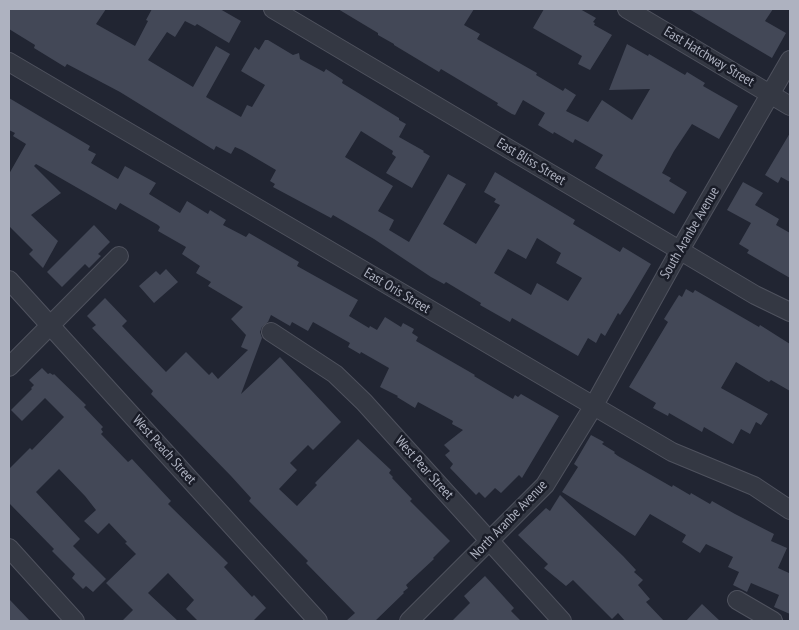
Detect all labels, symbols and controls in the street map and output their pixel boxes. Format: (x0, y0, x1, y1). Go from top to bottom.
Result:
street label: East Hatchway Street (661, 23, 757, 91)
street label: East Bliss Street (493, 135, 569, 189)
street label: South Aranbe Avenue (657, 184, 723, 282)
street label: East Oris Street (361, 265, 433, 317)
street label: West Peach Street (129, 412, 199, 488)
street label: West Pear Street (391, 433, 457, 503)
street label: North Aranbe Avenue (467, 477, 551, 563)

